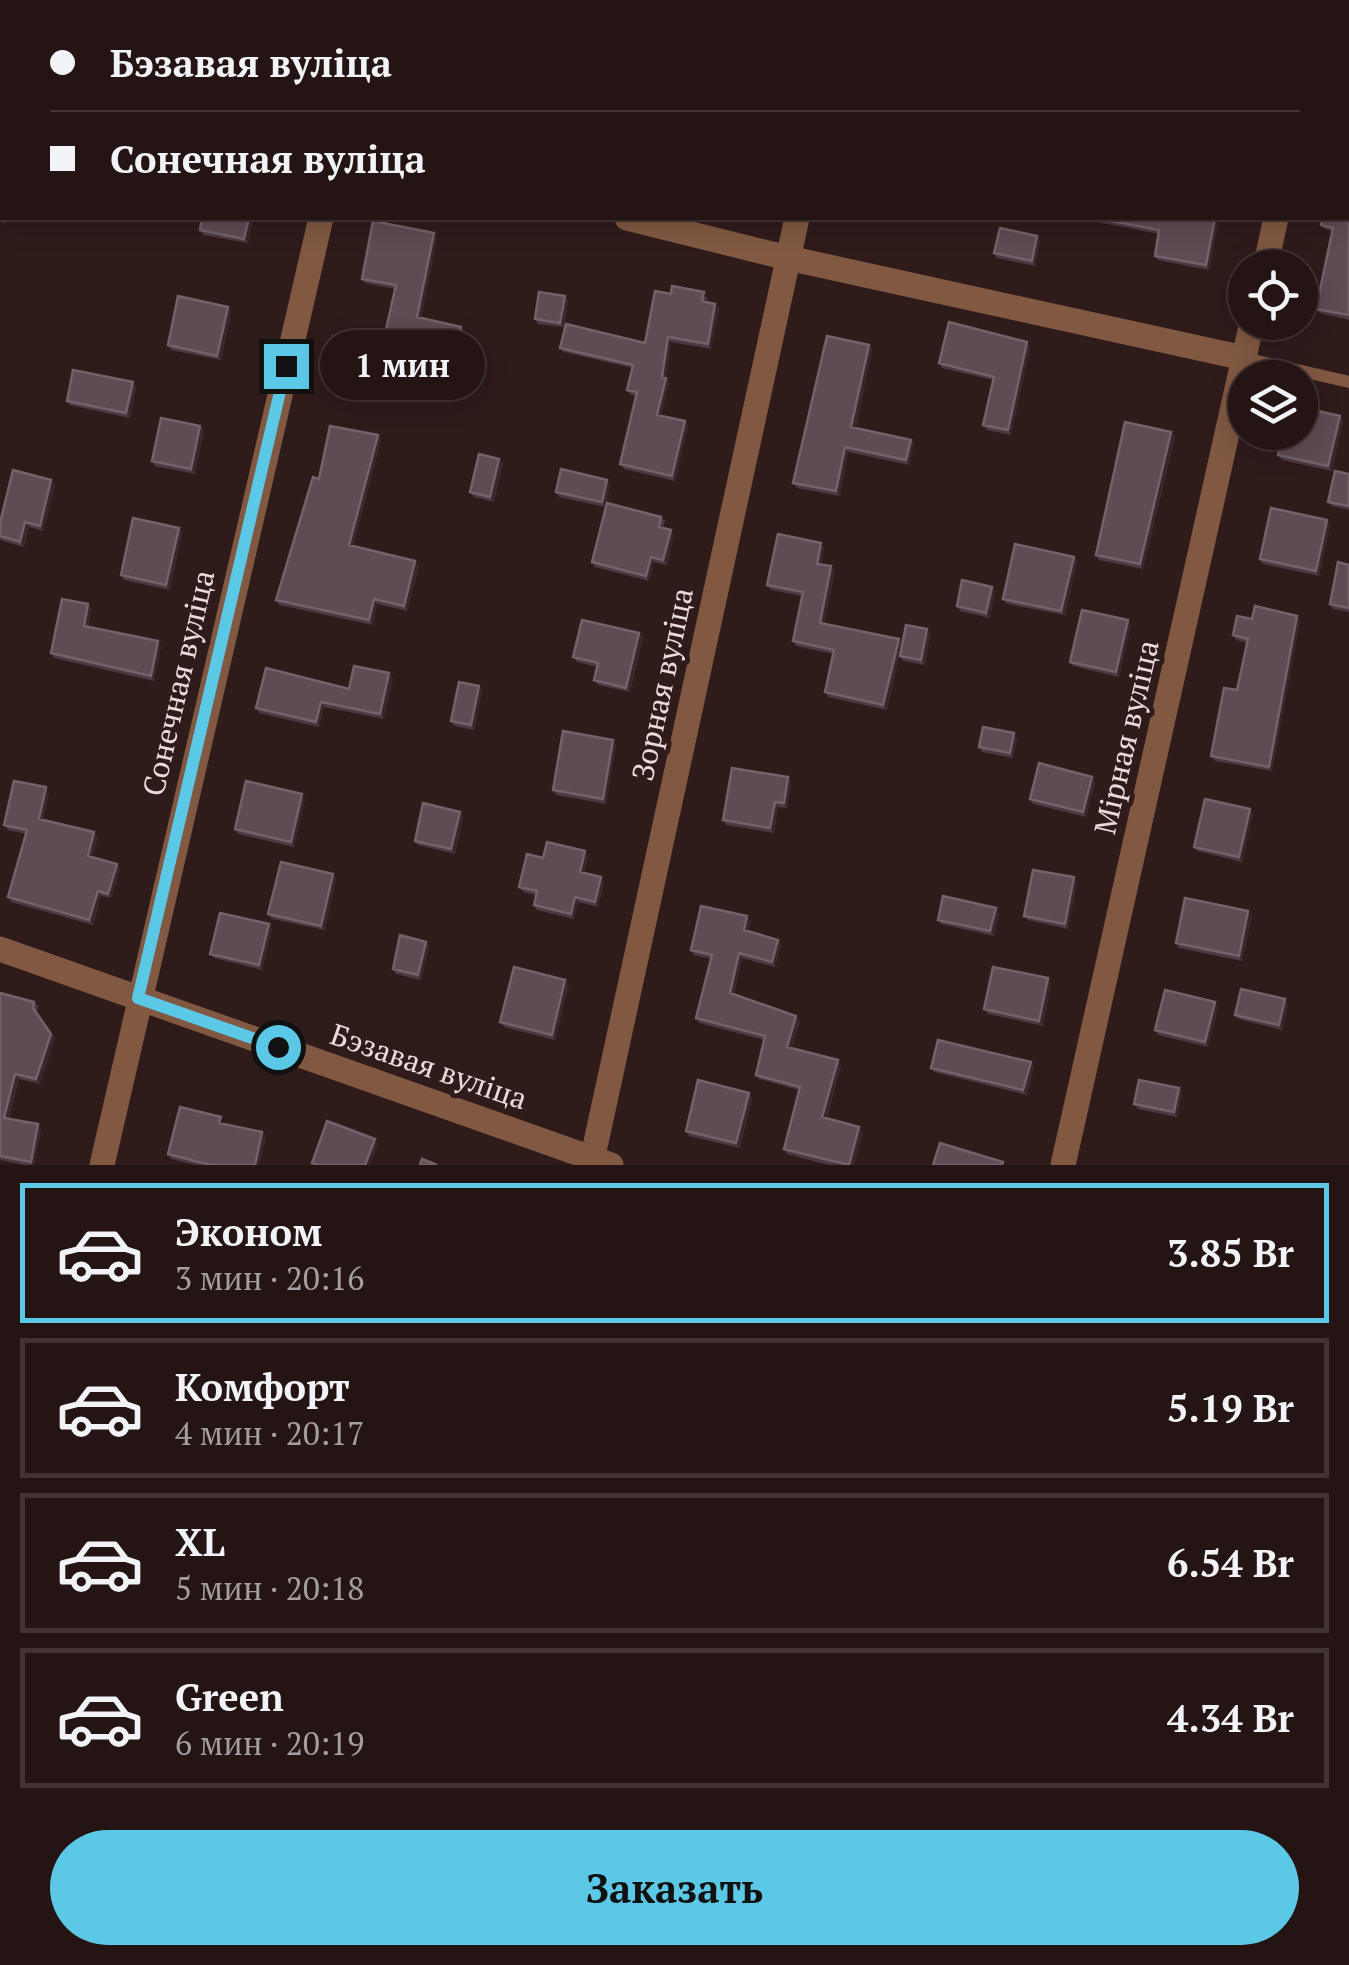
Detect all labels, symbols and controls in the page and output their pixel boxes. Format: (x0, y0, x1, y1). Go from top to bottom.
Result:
text: Бэзавая вуліца (110, 38, 392, 88)
text: Сонечная вуліца (110, 134, 426, 184)
map controls (1228, 250, 1318, 450)
button: locate (1228, 250, 1318, 340)
callout: 1 мин (321, 331, 486, 401)
route end (264, 344, 309, 389)
text: 1 мин (355, 344, 450, 386)
button: layers (1228, 360, 1318, 450)
street label: Сонечная вуліца (133, 566, 223, 800)
street label: Зорная вуліца (622, 584, 702, 784)
street label: Мірная вуліца (1084, 636, 1168, 838)
street label: Бэзавая вуліца (325, 1014, 533, 1118)
route start (256, 1025, 301, 1070)
text: Эконом (175, 1207, 322, 1257)
icon: car (55, 1208, 145, 1298)
text: 3.85 Br (1167, 1228, 1294, 1278)
text: 3 мин · 20:16 (175, 1257, 364, 1299)
text: Комфорт (175, 1362, 350, 1412)
icon: car (55, 1363, 145, 1453)
text: 5.19 Br (1167, 1383, 1294, 1433)
text: 4 мин · 20:17 (175, 1412, 364, 1454)
text: XL (175, 1517, 225, 1567)
icon: car (55, 1518, 145, 1608)
text: 6.54 Br (1167, 1538, 1294, 1588)
text: 5 мин · 20:18 (175, 1567, 364, 1609)
text: Green (175, 1672, 284, 1722)
icon: car (55, 1673, 145, 1763)
text: 4.34 Br (1167, 1693, 1294, 1743)
text: 6 мин · 20:19 (175, 1722, 364, 1764)
button: Заказать (50, 1830, 1299, 1945)

